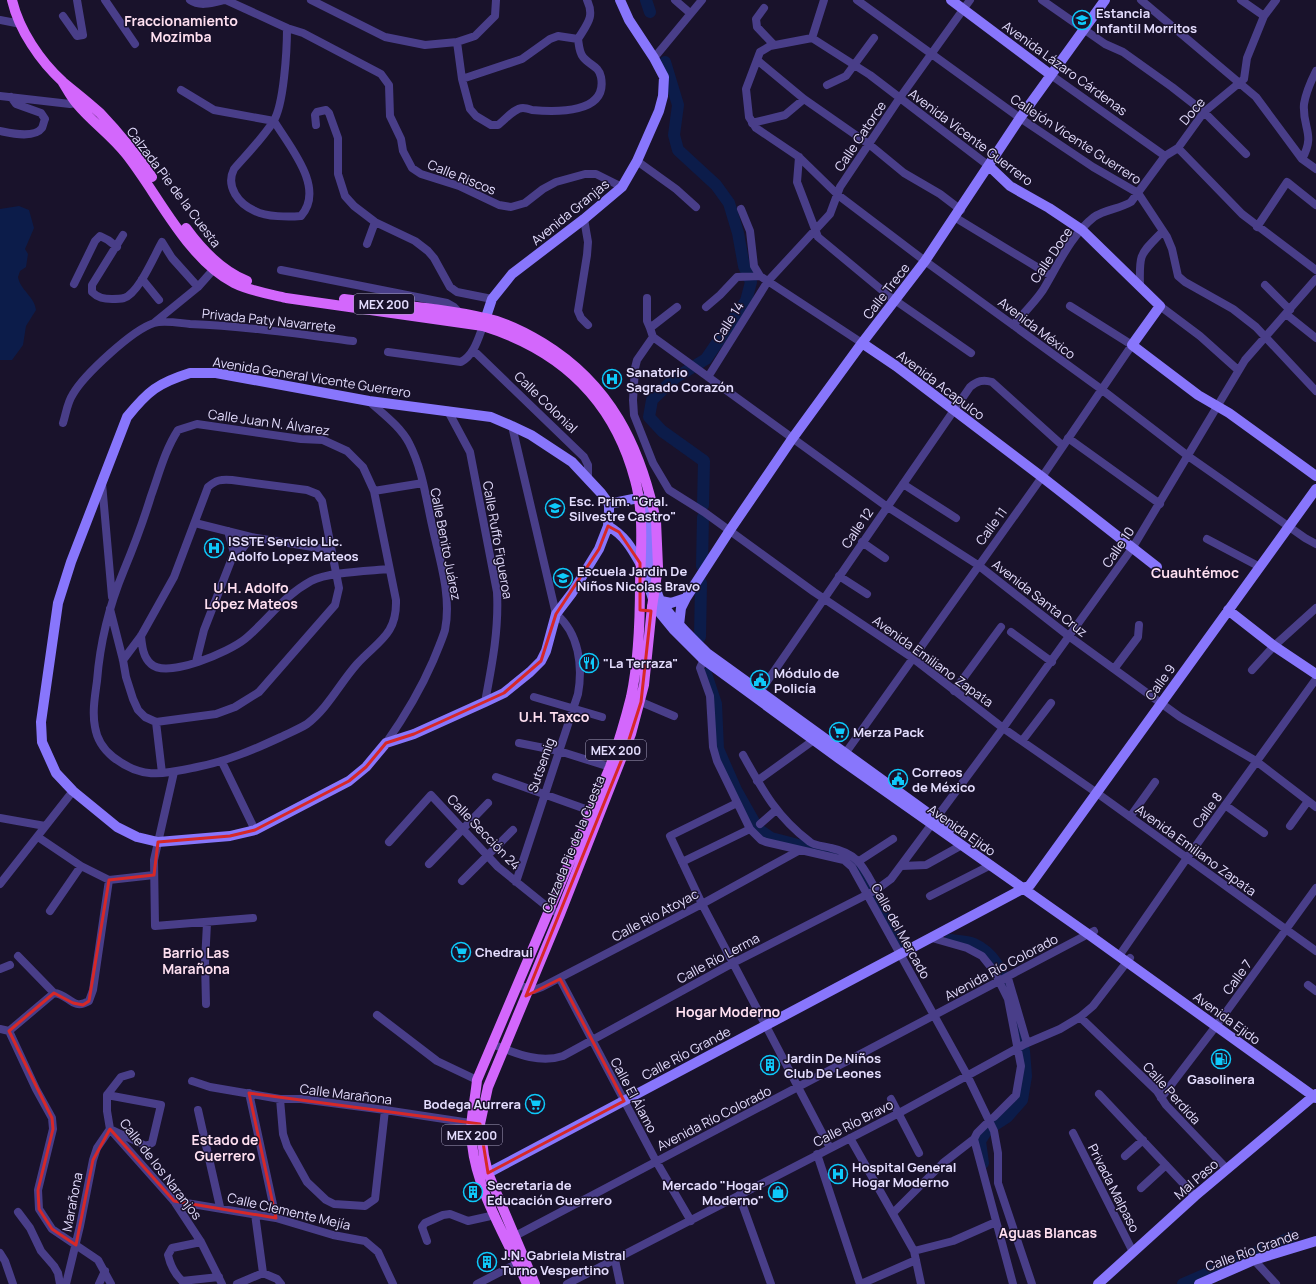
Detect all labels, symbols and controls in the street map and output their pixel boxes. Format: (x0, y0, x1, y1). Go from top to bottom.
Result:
place label: Estancia Infantil Morritos (1096, 4, 1197, 37)
school or university icon: Estancia Infantil Morritos (1071, 9, 1093, 31)
district label: Fraccionamiento Mozimba (124, 11, 238, 46)
street label: Avenida Lázaro Cárdenas (999, 17, 1131, 120)
street label: Avenida Vicente Guerrero (905, 84, 1037, 190)
street label: Callejón Vicente Guerrero (1007, 90, 1145, 188)
street label: Doce (1175, 93, 1209, 129)
street label: Calle Catorce (830, 97, 890, 175)
street label: Calzada Pie de la Cuesta (123, 123, 225, 251)
street label: Calle Riscos (425, 155, 499, 199)
street label: Avenida Granjas (527, 175, 613, 249)
street label: Calle Doce (1026, 223, 1077, 286)
street label: Calle Trece (858, 259, 914, 323)
street label: Avenida México (995, 293, 1080, 363)
road number: MEX 200 (354, 294, 414, 314)
street label: Calle 14 (708, 298, 748, 346)
street label: Privada Paty Navarrete (201, 304, 337, 336)
street label: Avenida Acapulco (893, 346, 989, 424)
street label: Avenida General Vicente Guerrero (212, 352, 413, 402)
place label: Sanatorio Sagrado Corazón (626, 363, 734, 396)
street label: Calle Colonial (510, 367, 582, 437)
hospital icon: Sanatorio Sagrado Corazón (601, 368, 623, 390)
street label: Calle Juan N. Álvarez (207, 405, 331, 439)
street label: Calle Ruffo Figueroa (479, 480, 517, 600)
street label: Calle Benito Juárez (426, 486, 466, 602)
place label: Esc. Prim. "Gral. Silvestre Castro" (569, 492, 676, 525)
school or university icon: Esc. Prim. "Gral. Silvestre Castro" (544, 497, 566, 519)
street label: Calle 11 (971, 503, 1011, 549)
street label: Calle 12 (837, 504, 877, 552)
street label: Calle 10 (1098, 523, 1138, 571)
place label: ISSTE Servicio Lic. Adolfo Lopez Mateos (228, 532, 359, 565)
hospital icon: ISSTE Servicio Lic. Adolfo Lopez Mateos (203, 537, 225, 559)
street label: Avenida Santa Cruz (989, 555, 1091, 641)
place label: Escuela Jardin De Niños Nicolas Bravo (577, 562, 700, 595)
district label: Cuauhtémoc (1151, 563, 1239, 582)
school or university icon: Escuela Jardin De Niños Nicolas Bravo (552, 567, 574, 589)
district label: U.H. Adolfo López Mateos (204, 578, 298, 613)
street label: Avenida Emiliano Zapata (869, 611, 997, 711)
restaurant icon: "La Terraza" (578, 652, 600, 674)
place label: "La Terraza" (603, 654, 678, 672)
street label: Calle 9 (1141, 660, 1179, 704)
place label: Módulo de Policía (774, 664, 840, 697)
public building icon: Módulo de Policía (749, 669, 771, 691)
district label: U.H. Taxco (519, 707, 590, 726)
supermarket icon: Merza Pack (828, 721, 850, 743)
place label: Merza Pack (853, 723, 925, 741)
street label: Sutsemig (523, 735, 559, 795)
road number: MEX 200 (586, 740, 646, 760)
place label: Correos de México (912, 763, 975, 796)
public building icon: Correos de México (887, 768, 909, 790)
street label: Calzada Pie de la Cuesta (537, 773, 609, 915)
street label: Calle 8 (1188, 788, 1226, 832)
street label: Calle Sección 24 (443, 790, 525, 874)
street label: Avenida Ejido (925, 800, 1000, 860)
street label: Avenida Emiliano Zapata (1132, 800, 1260, 900)
street label: Calle del Mercado (867, 880, 935, 982)
street label: Calle Río Atoyac (609, 885, 701, 945)
street label: Calle Río Lerma (673, 929, 763, 987)
street label: Avenida Río Colorado (941, 929, 1061, 1005)
supermarket icon: Chedraui (450, 941, 472, 963)
district label: Barrio Las Marañona (162, 943, 230, 978)
place label: Chedraui (475, 943, 533, 961)
street label: Calle 7 (1218, 956, 1256, 998)
street label: Avenida Ejido (1190, 988, 1264, 1049)
district label: Hogar Moderno (676, 1002, 781, 1021)
street label: Calle Río Grande (638, 1022, 734, 1084)
fuel station icon: Gasolinera (1210, 1048, 1232, 1070)
place label: Jardin De Niños Club De Leones (784, 1049, 881, 1082)
street label: Calle El Álamo (607, 1054, 662, 1136)
building icon: Jardin De Niños Club De Leones (759, 1054, 781, 1076)
street label: Calle Perdida (1139, 1058, 1205, 1128)
place label: Gasolinera (1187, 1070, 1255, 1088)
street label: Calle Marañona (299, 1079, 393, 1109)
street label: Avenida Río Colorado (654, 1081, 775, 1155)
supermarket icon: Bodega Aurrera (524, 1093, 546, 1115)
place label: Bodega Aurrera (423, 1095, 521, 1113)
street label: Calle Río Bravo (810, 1095, 896, 1151)
street label: Calle de los Naranjos (116, 1115, 206, 1224)
road number: MEX 200 (442, 1125, 502, 1145)
district label: Estado de Guerrero (191, 1130, 259, 1165)
street label: Privada Malpaso (1084, 1141, 1144, 1236)
street label: Mal Paso (1170, 1155, 1222, 1203)
place label: Hospital General Hogar Moderno (852, 1158, 956, 1191)
hospital icon: Hospital General Hogar Moderno (827, 1163, 849, 1185)
street label: Marañona (57, 1171, 87, 1233)
place label: Secretaria de Educación Guerrero (487, 1176, 612, 1209)
place label: Mercado "Hogar Moderno" (662, 1176, 764, 1209)
building icon: Secretaria de Educación Guerrero (462, 1181, 484, 1203)
shop icon: Mercado "Hogar Moderno" (767, 1181, 789, 1203)
street label: Calle Clemente Mejía (226, 1188, 352, 1234)
district label: Aguas Blancas (999, 1223, 1098, 1242)
street label: Calle Río Grande (1203, 1225, 1302, 1275)
place label: J.N. Gabriela Mistral Turno Vespertino (501, 1246, 626, 1279)
building icon: J.N. Gabriela Mistral Turno Vespertino (476, 1251, 498, 1273)

